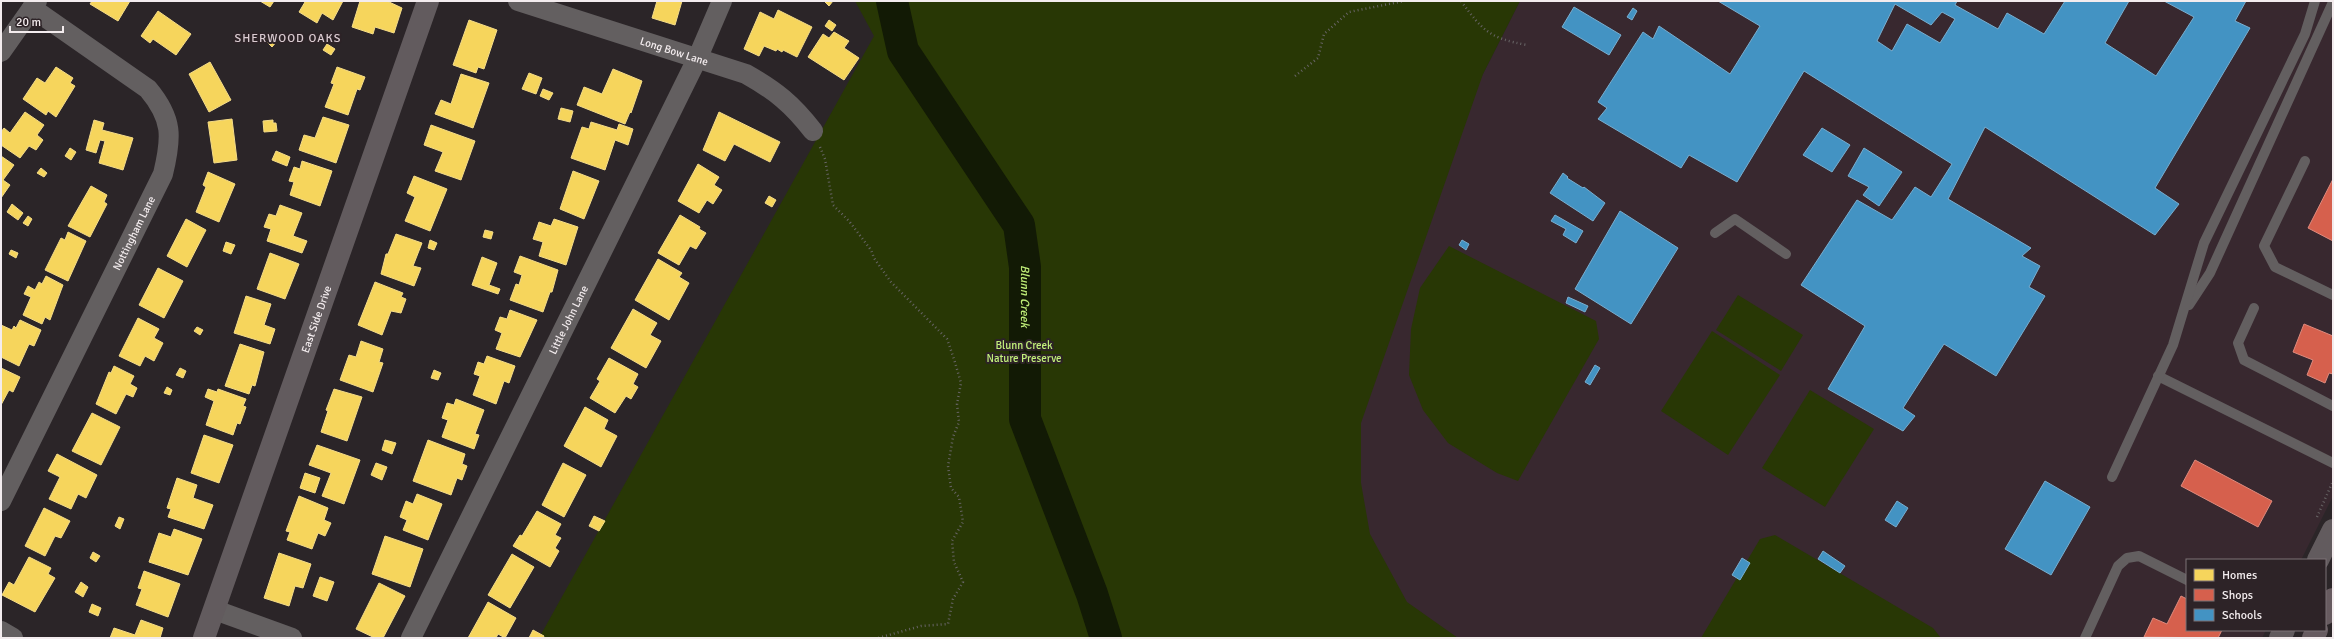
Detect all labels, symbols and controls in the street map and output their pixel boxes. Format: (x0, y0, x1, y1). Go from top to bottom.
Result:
scale bar (10, 8, 63, 34)
text: 20 m (16, 15, 41, 30)
district label: SHERWOOD OAKS (235, 31, 341, 46)
street label: Long Bow Lane (638, 34, 710, 68)
street label: Nottingham Lane (110, 194, 158, 272)
water label: Blunn Creek (1018, 265, 1033, 328)
street label: Little John Lane (546, 283, 591, 356)
street label: East Side Drive (298, 284, 334, 354)
park label: Blunn Creek Nature Preserve (986, 339, 1062, 365)
legend (2186, 559, 2326, 631)
text: Homes (2222, 568, 2257, 583)
text: Shops (2222, 588, 2253, 603)
text: Schools (2222, 608, 2262, 623)

